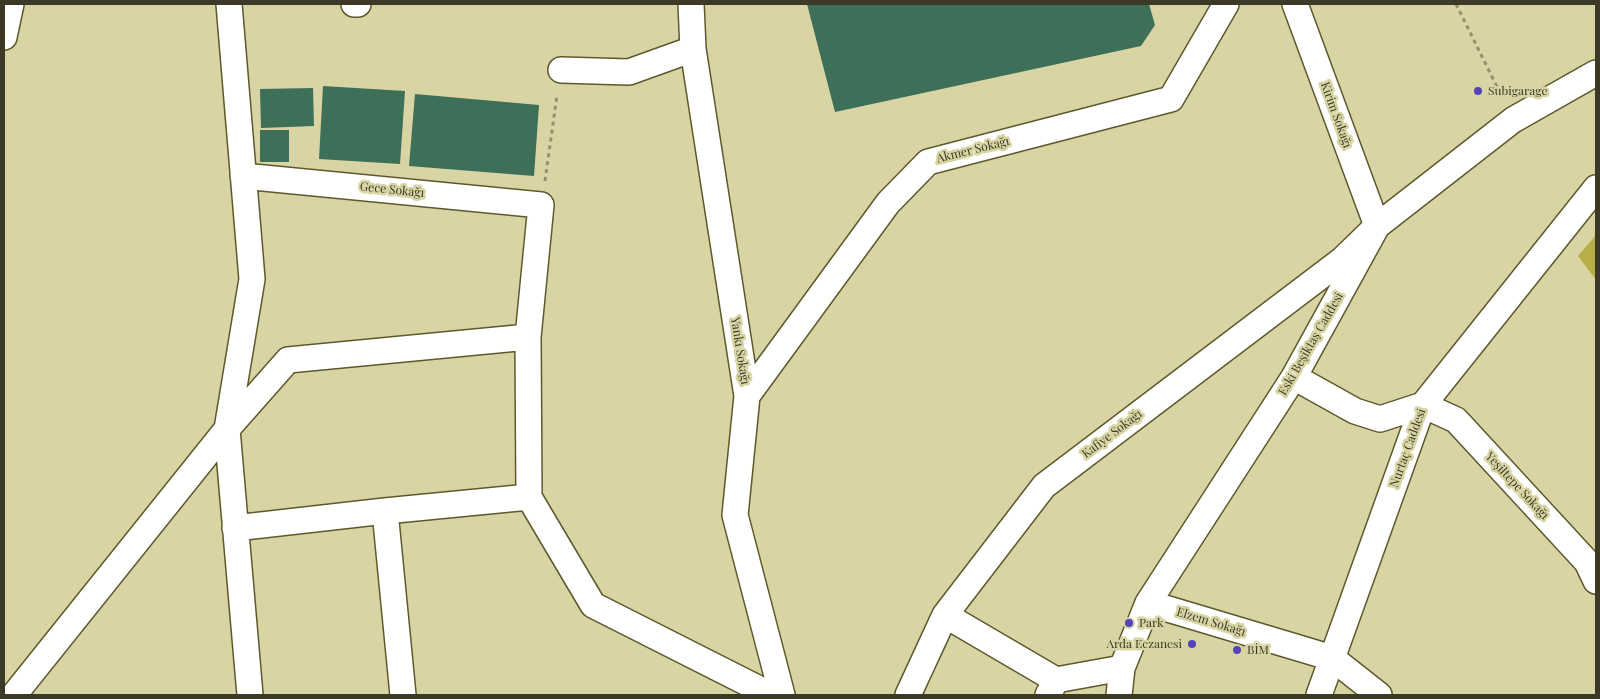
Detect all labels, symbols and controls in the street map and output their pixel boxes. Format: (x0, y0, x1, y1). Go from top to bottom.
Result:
street label: Kirim Sokağı (1317, 80, 1355, 150)
place label: Subigarage (1488, 84, 1548, 98)
marker: Subigarage (1472, 85, 1484, 97)
street label: Akmer Sokağı (935, 134, 1011, 166)
street label: Gece Sokağı (359, 179, 425, 201)
street label: Eski Beşiktaş Caddesi (1276, 290, 1346, 398)
street label: Yankı Sokağı (728, 316, 752, 386)
street label: Kafiye Sokağı (1079, 407, 1145, 461)
street label: Nurtaç Caddesi (1387, 407, 1429, 489)
street label: Yeşiltepe Sokağı (1482, 450, 1552, 522)
street label: Elzem Sokağı (1175, 605, 1247, 639)
place label: Park (1139, 616, 1164, 630)
marker: Park (1123, 617, 1135, 629)
place label: Arda Eczanesi (1106, 637, 1182, 651)
marker: Arda Eczanesi (1186, 638, 1198, 650)
place label: BİM (1247, 643, 1269, 657)
marker: BİM (1231, 644, 1243, 656)

